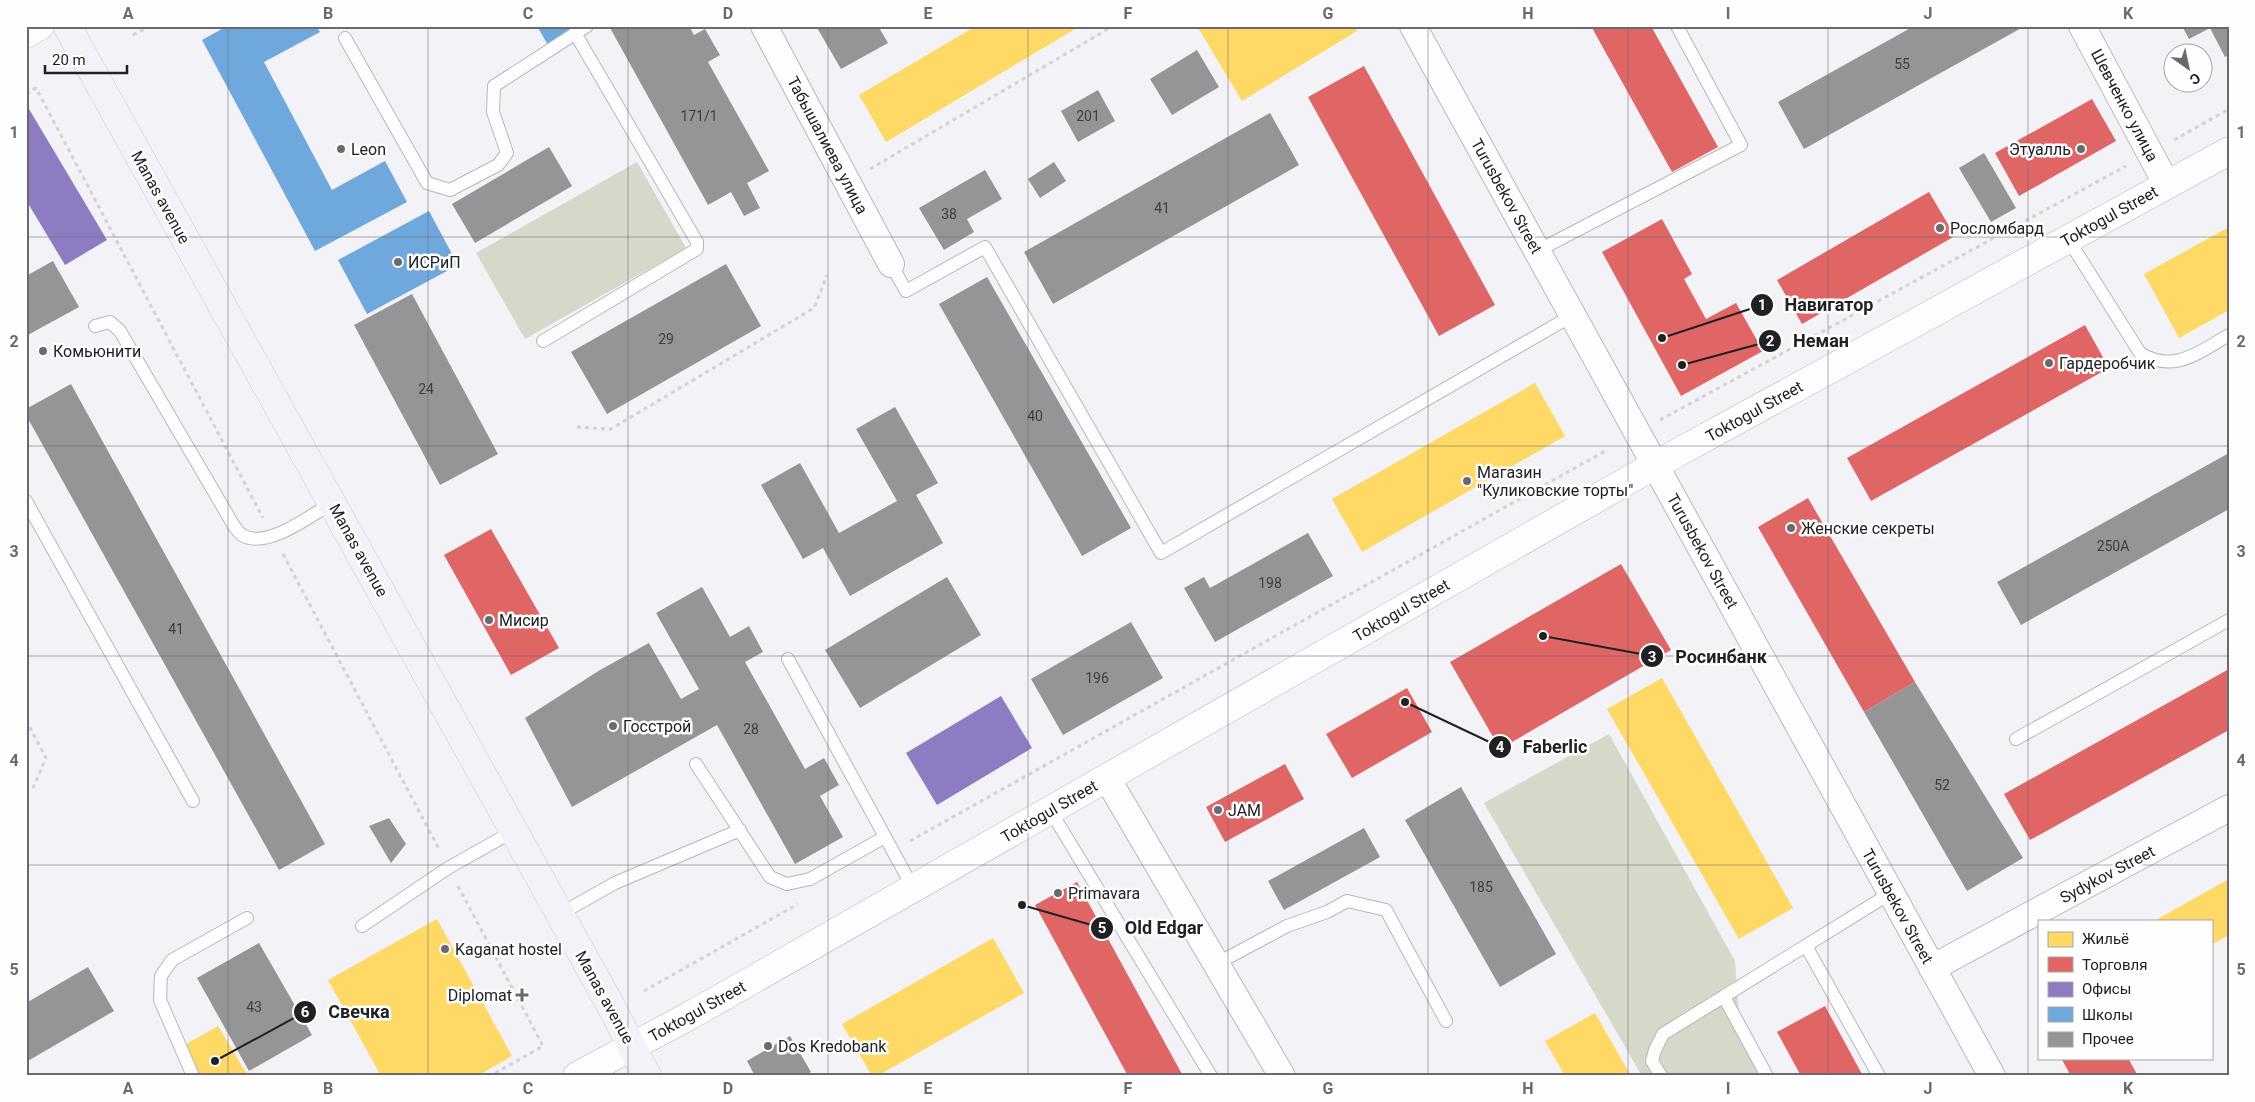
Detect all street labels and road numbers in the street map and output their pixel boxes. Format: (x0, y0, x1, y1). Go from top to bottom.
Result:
street label: Шевченко улица (2087, 46, 2162, 165)
street label: Табышалиева улица (783, 73, 872, 217)
street label: Turusbekov Street (1467, 135, 1546, 257)
street label: Manas avenue (127, 147, 194, 247)
street label: Toktogul Street (2057, 182, 2161, 251)
street label: Toktogul Street (1702, 377, 1806, 446)
street label: Turusbekov Street (1663, 490, 1742, 612)
street label: Manas avenue (325, 500, 392, 600)
street label: Toktogul Street (1350, 575, 1453, 646)
street label: Toktogul Street (998, 776, 1101, 847)
street label: Sydykov Street (2057, 841, 2158, 907)
street label: Turusbekov Street (1858, 845, 1937, 967)
street label: Manas avenue (571, 947, 638, 1047)
street label: Toktogul Street (645, 977, 749, 1046)

